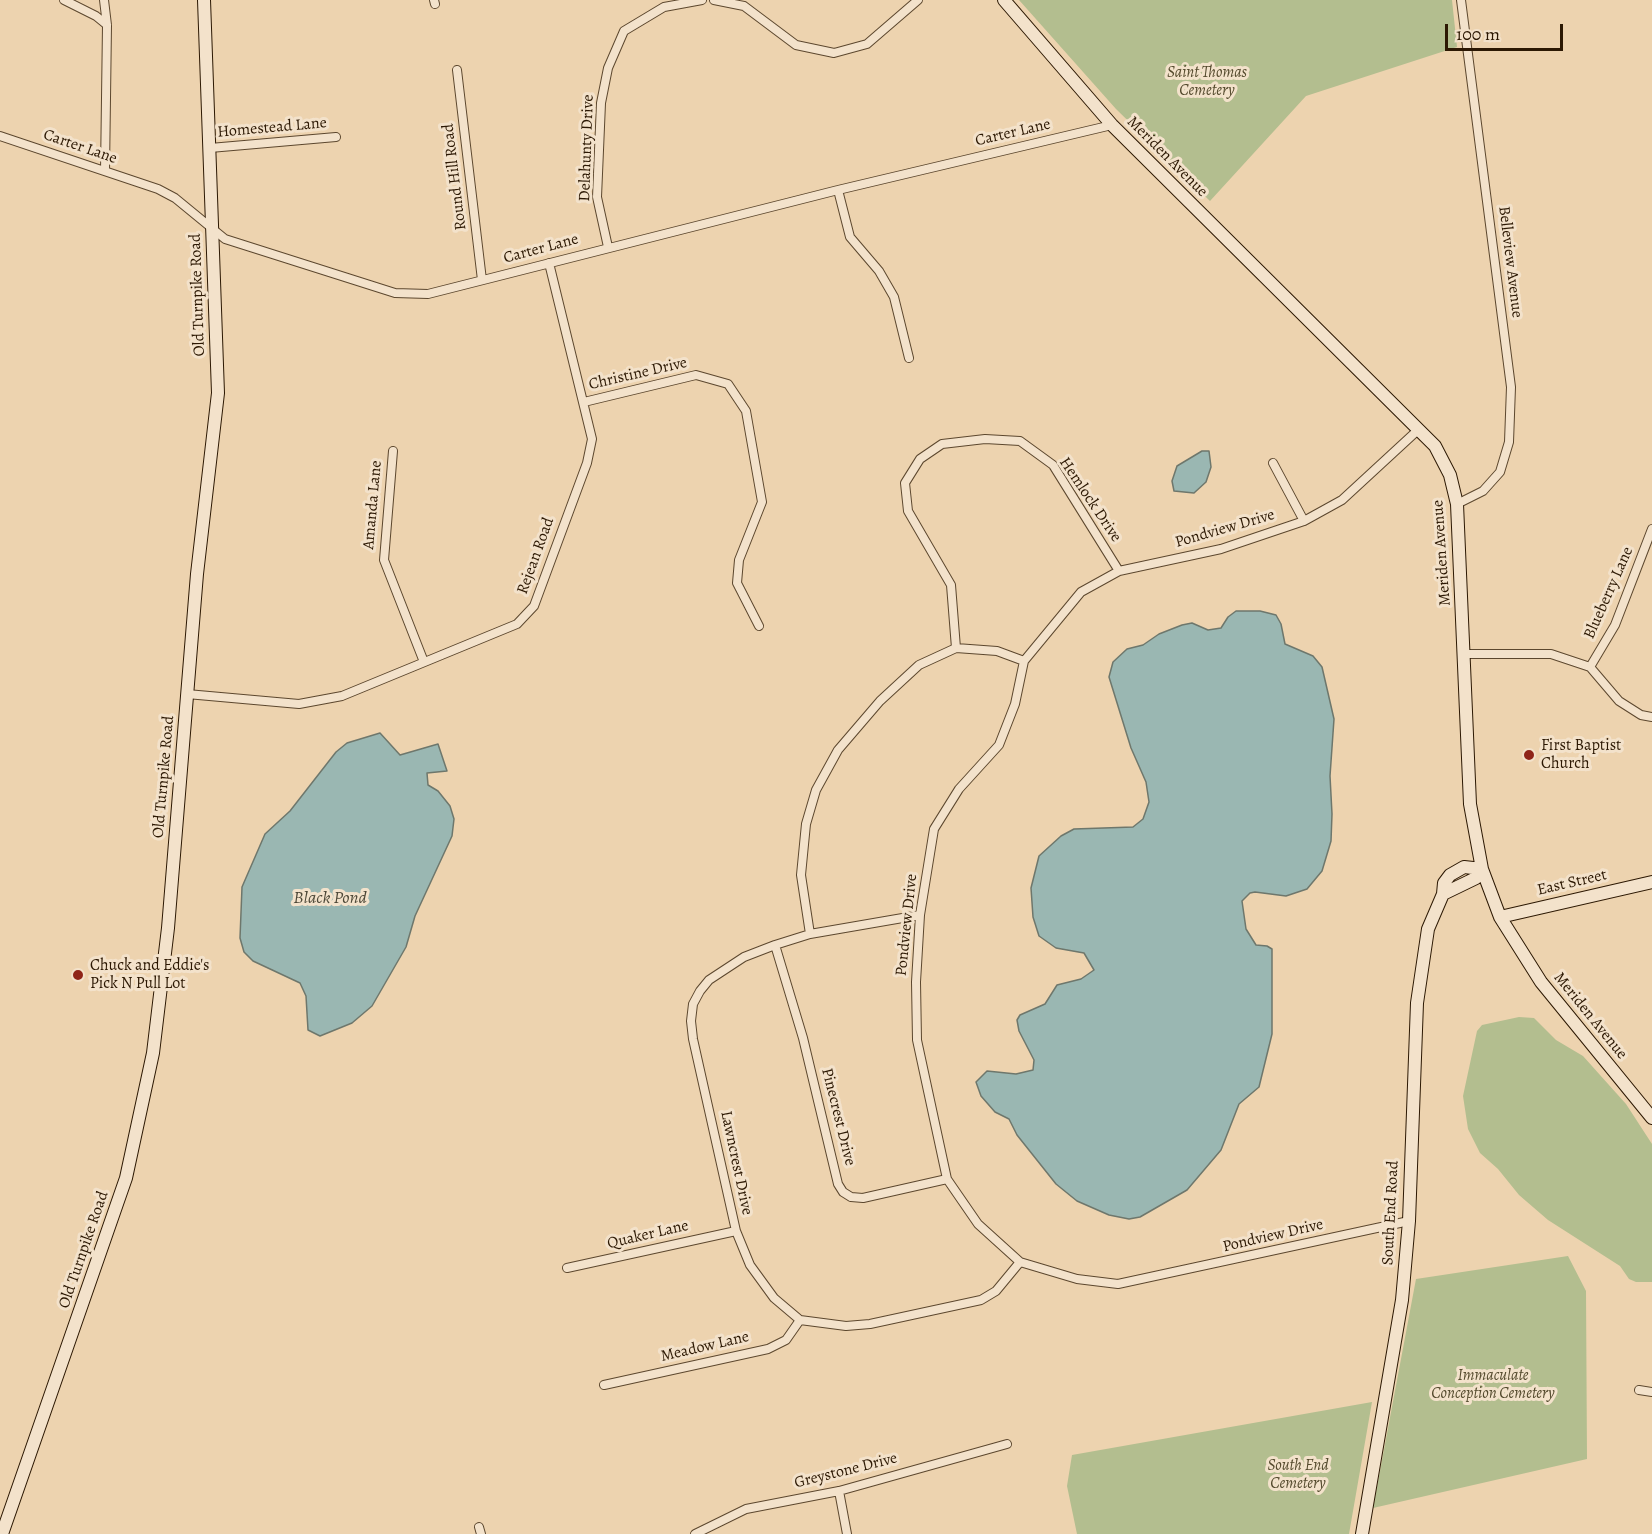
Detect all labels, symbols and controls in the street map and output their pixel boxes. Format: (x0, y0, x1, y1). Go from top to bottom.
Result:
scale bar (1448, 12, 1566, 50)
text: 100 m (1456, 22, 1500, 46)
park label: Saint Thomas Cemetery (1167, 63, 1247, 101)
street label: Delahunty Drive (576, 94, 598, 202)
street label: Meriden Avenue (1123, 113, 1211, 201)
street label: Homestead Lane (216, 114, 328, 142)
street label: Carter Lane (973, 115, 1053, 151)
street label: Round Hill Road (439, 123, 471, 231)
street label: Carter Lane (41, 125, 119, 169)
street label: Belleview Avenue (1494, 205, 1526, 319)
street label: Carter Lane (501, 230, 581, 268)
street label: Old Turnpike Road (186, 233, 210, 357)
street label: Christine Drive (587, 353, 689, 395)
street label: Hemlock Drive (1055, 454, 1125, 546)
street label: Amanda Lane (360, 460, 386, 550)
street label: Meriden Avenue (1429, 499, 1455, 607)
street label: Pondview Drive (1173, 506, 1277, 552)
street label: Rejean Road (513, 515, 559, 597)
street label: Blueberry Lane (1580, 544, 1638, 642)
street label: Old Turnpike Road (149, 715, 179, 839)
place label: First Baptist Church (1541, 736, 1621, 774)
marker: First Baptist Church (1522, 748, 1536, 762)
street label: East Street (1535, 866, 1609, 900)
street label: Pondview Drive (892, 873, 922, 977)
water label: Black Pond (293, 888, 367, 910)
place label: Chuck and Eddie's Pick N Pull Lot (90, 956, 209, 994)
marker: Chuck and Eddie's Pick N Pull Lot (71, 968, 85, 982)
street label: Meriden Avenue (1549, 969, 1631, 1063)
street label: Pinecrest Drive (817, 1066, 859, 1168)
street label: Lawncrest Drive (716, 1109, 756, 1217)
street label: South End Road (1379, 1160, 1403, 1266)
street label: Old Turnpike Road (55, 1189, 113, 1311)
street label: Pondview Drive (1221, 1215, 1325, 1257)
street label: Quaker Lane (605, 1216, 691, 1254)
street label: Meadow Lane (659, 1328, 751, 1366)
park label: Immaculate Conception Cemetery (1431, 1366, 1555, 1404)
street label: Greystone Drive (793, 1449, 899, 1493)
park label: South End Cemetery (1267, 1456, 1329, 1494)

